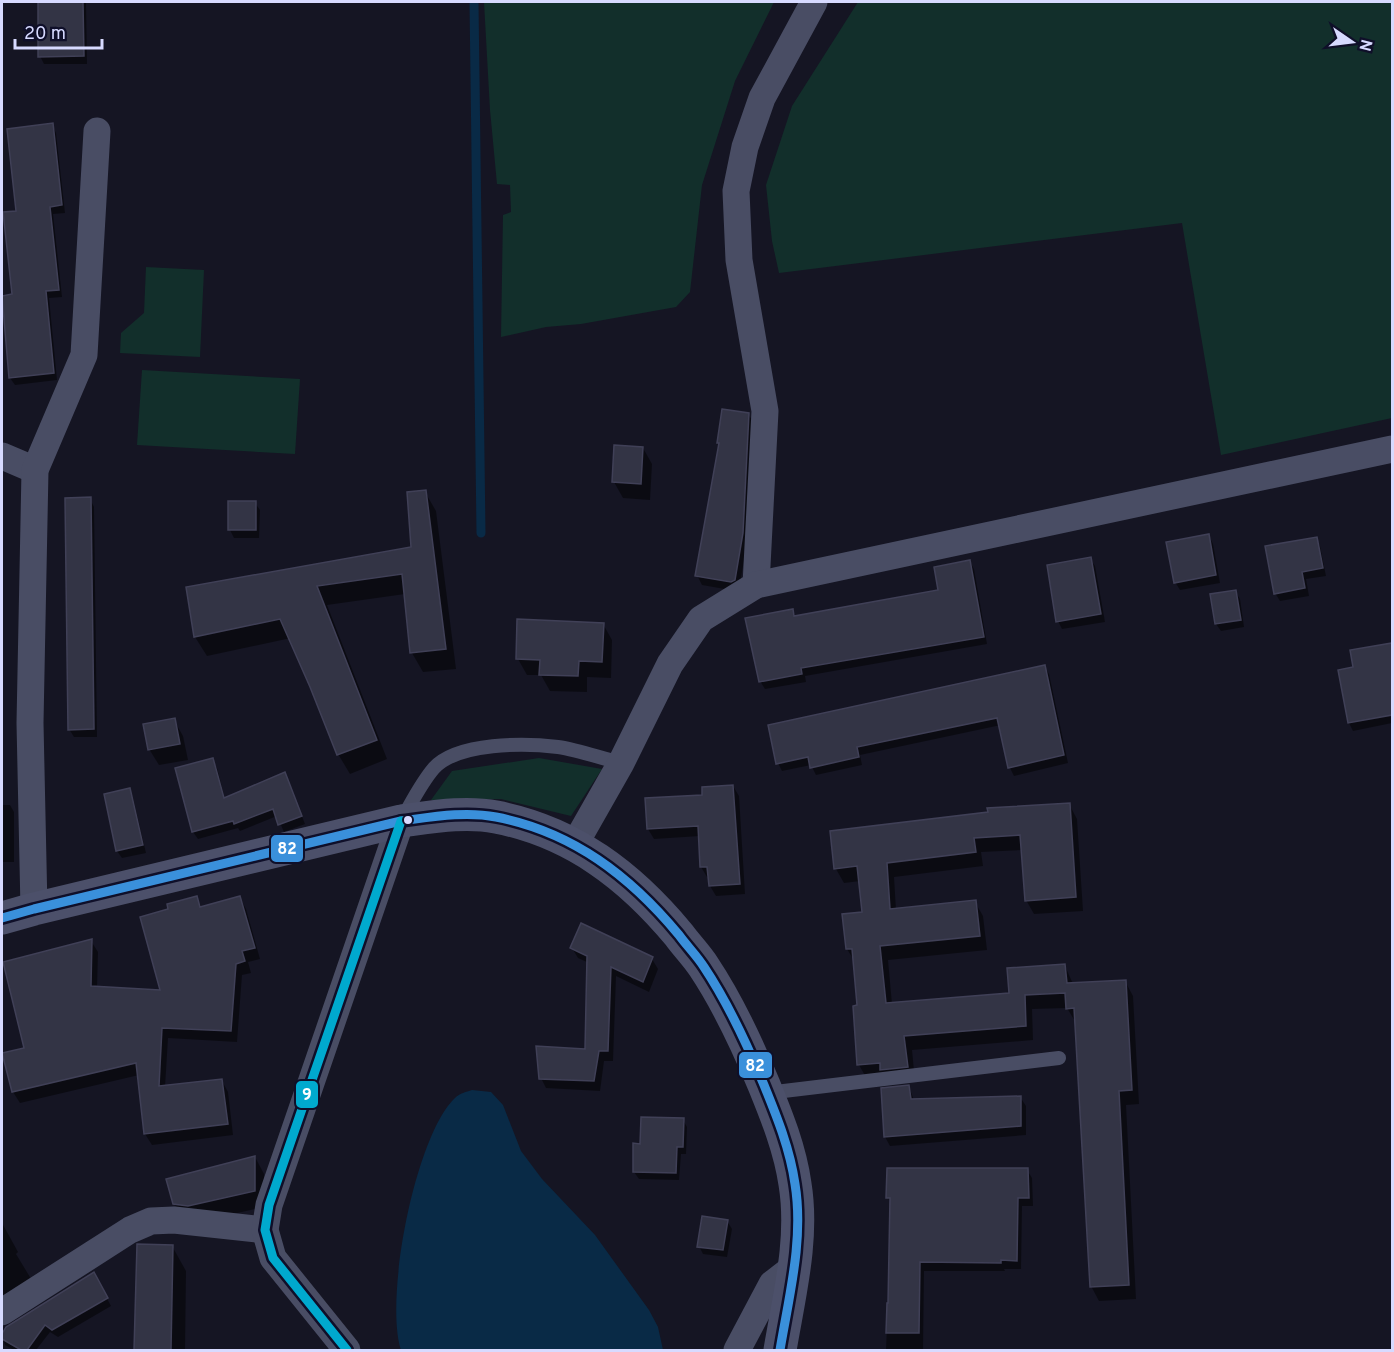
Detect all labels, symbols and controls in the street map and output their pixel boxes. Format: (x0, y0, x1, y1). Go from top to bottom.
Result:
scale bar (15, 12, 102, 50)
north arrow (1322, 12, 1382, 72)
text: 20 m (24, 23, 66, 46)
text: N (1354, 37, 1376, 53)
unlabelled marker (402, 814, 414, 826)
line badge: 82 (270, 834, 304, 863)
text: 82 (277, 840, 297, 860)
line badge: 82 (738, 1051, 773, 1079)
text: 82 (745, 1057, 765, 1077)
line badge: 9 (295, 1080, 319, 1109)
text: 9 (302, 1086, 312, 1106)

